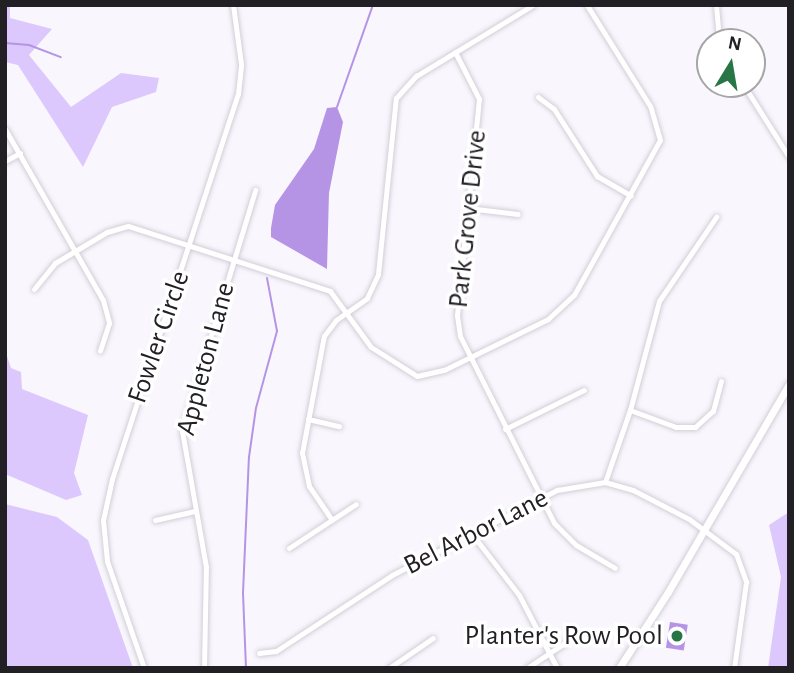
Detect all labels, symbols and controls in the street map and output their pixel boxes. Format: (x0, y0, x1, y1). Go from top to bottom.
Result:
north arrow (696, 28, 766, 98)
text: N (726, 33, 743, 54)
street label: Park Grove Drive (442, 128, 494, 310)
street label: Fowler Circle (121, 266, 197, 408)
street label: Appleton Lane (169, 279, 243, 439)
street label: Bel Arbor Lane (398, 481, 554, 583)
place label: Planter's Row Pool (465, 619, 663, 653)
marker: Planter's Row Pool (669, 628, 685, 644)

